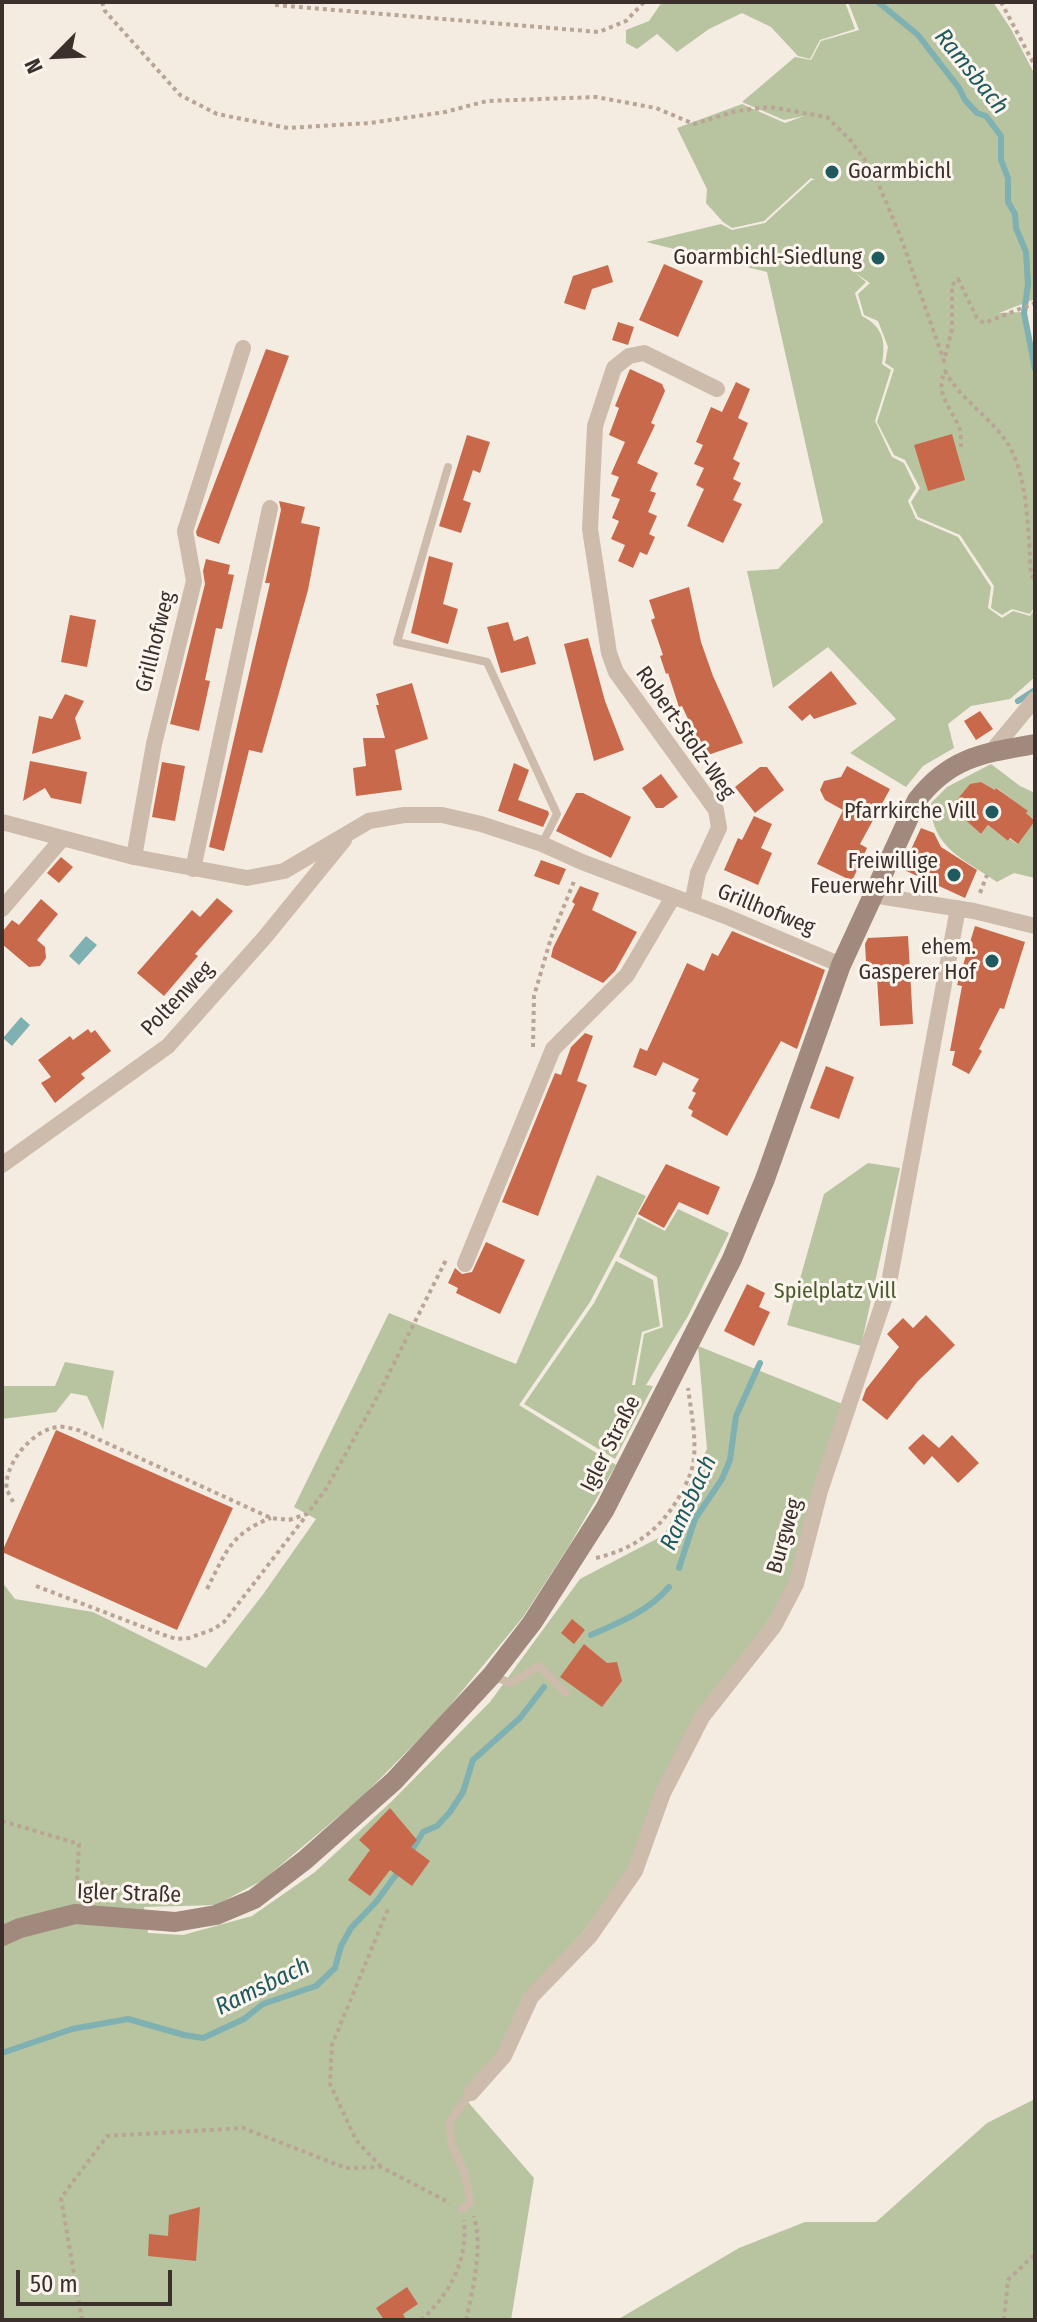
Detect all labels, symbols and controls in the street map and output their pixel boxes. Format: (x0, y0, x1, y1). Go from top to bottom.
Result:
north arrow (16, 16, 96, 96)
water label: Ramsbach (928, 23, 1014, 121)
text: N (19, 54, 49, 77)
place label: Goarmbichl (848, 159, 951, 185)
marker: Goarmbichl (823, 163, 841, 181)
place label: Goarmbichl-Siedlung (673, 245, 862, 271)
marker: Goarmbichl-Siedlung (869, 249, 887, 267)
street label: Grillhofweg (131, 589, 181, 695)
street label: Robert-Stolz-Weg (629, 662, 741, 804)
place label: Pfarrkirche Vill (844, 799, 976, 825)
marker: Pfarrkirche Vill (983, 803, 1001, 821)
place label: Freiwillige Feuerwehr Vill (810, 849, 938, 900)
marker: Freiwillige Feuerwehr Vill (945, 866, 963, 884)
street label: Grillhofweg (713, 878, 819, 942)
place label: ehem. Gasperer Hof (858, 935, 976, 986)
marker: ehem. Gasperer Hof (983, 952, 1001, 970)
street label: Poltenweg (136, 956, 220, 1042)
park label: Spielplatz Vill (774, 1279, 896, 1305)
street label: Igler Straße (576, 1392, 646, 1496)
water label: Ramsbach (655, 1451, 723, 1555)
street label: Burgweg (762, 1495, 808, 1577)
street label: Igler Straße (77, 1879, 181, 1909)
water label: Ramsbach (211, 1952, 315, 2022)
scale bar (20, 2254, 176, 2304)
text: 50 m (30, 2270, 78, 2298)

